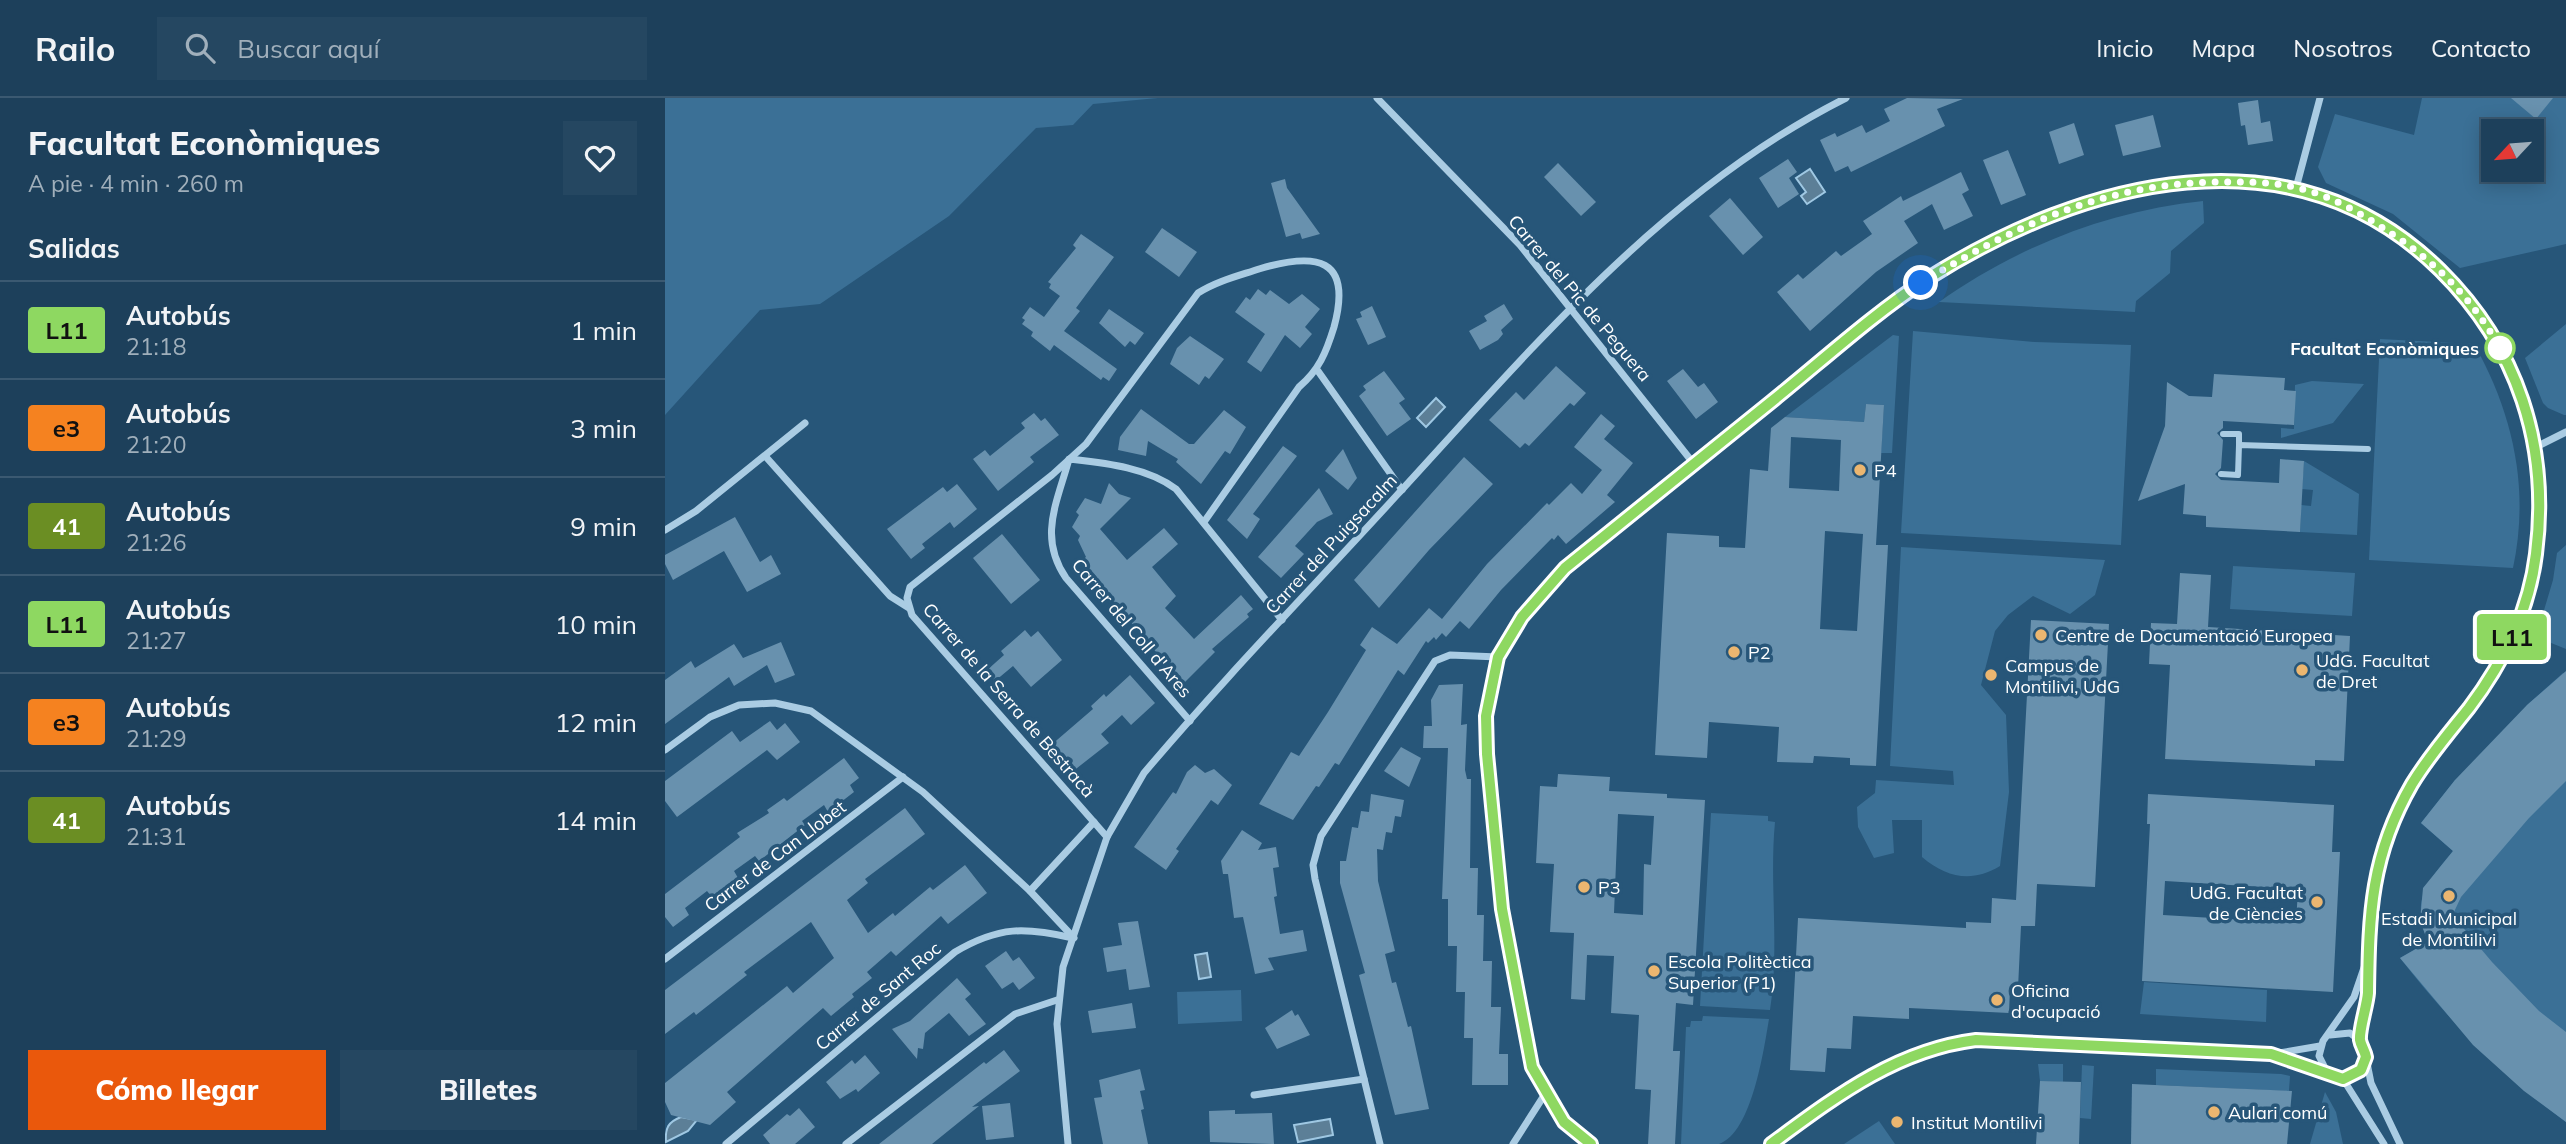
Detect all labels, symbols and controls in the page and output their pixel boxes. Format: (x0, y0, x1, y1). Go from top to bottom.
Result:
search box (157, 17, 647, 80)
text: Railo (35, 28, 115, 69)
icon: search (181, 29, 219, 67)
text: Buscar aquí (237, 32, 380, 65)
text: Inicio (2096, 33, 2153, 63)
text: Mapa (2191, 33, 2255, 63)
text: Nosotros (2293, 33, 2393, 63)
text: Contacto (2431, 33, 2531, 63)
north arrow (2481, 119, 2545, 182)
map controls (2481, 119, 2544, 182)
button: heart (563, 121, 637, 195)
text: Facultat Econòmiques (28, 122, 380, 163)
text: A pie · 4 min · 260 m (28, 169, 244, 198)
street label: Carrer del Pic de Peguera (1503, 210, 1657, 386)
text: Salidas (28, 232, 120, 265)
your location (1903, 265, 1938, 300)
text: Autobús (126, 299, 231, 332)
text: 1 min (570, 314, 637, 347)
text: L11 (45, 315, 88, 345)
text: 21:18 (126, 332, 186, 361)
marker: Facultat Econòmiques (2485, 333, 2515, 363)
place label: Facultat Econòmiques (2290, 337, 2479, 360)
text: Autobús (126, 397, 231, 430)
text: 3 min (570, 412, 637, 445)
text: e3 (53, 413, 80, 443)
text: 21:20 (126, 430, 186, 459)
place label: P4 (1874, 459, 1897, 482)
marker: P4 (1852, 462, 1868, 478)
street label: Carrer del Puigsacalm (1260, 469, 1402, 619)
text: Autobús (126, 495, 231, 528)
text: 9 min (570, 510, 637, 543)
text: 41 (52, 511, 81, 541)
text: 21:26 (126, 528, 186, 557)
street label: Carrer del Coll d'Ares (1067, 554, 1197, 702)
text: Autobús (126, 593, 231, 626)
street label: Carrer de la Serra de Bestracà (918, 598, 1100, 802)
text: 10 min (555, 608, 637, 641)
text: L11 (45, 609, 88, 639)
line badge: L11 (2472, 614, 2552, 660)
text: L11 (2491, 622, 2533, 652)
place label: Centre de Documentació Europea (2055, 624, 2333, 647)
text: 21:27 (126, 626, 186, 655)
marker: Centre de Documentació Europea (2033, 627, 2049, 643)
place label: P2 (1748, 641, 1771, 664)
marker: P2 (1726, 644, 1742, 660)
place label: UdG. Facultat de Dret (2316, 649, 2429, 693)
place label: Campus de Montilivi, UdG (2005, 654, 2120, 698)
marker: UdG. Facultat de Dret (2294, 662, 2310, 678)
marker: Campus de Montilivi, UdG (1983, 667, 1999, 683)
text: Autobús (126, 691, 231, 724)
text: 12 min (555, 706, 637, 739)
text: e3 (53, 707, 80, 737)
text: 21:29 (126, 724, 186, 753)
text: Autobús (126, 789, 231, 822)
street label: Carrer de Can Llobet (700, 795, 850, 917)
text: 14 min (555, 804, 637, 837)
text: 41 (52, 805, 81, 835)
text: 21:31 (126, 822, 186, 851)
place label: P3 (1598, 876, 1621, 899)
marker: P3 (1576, 879, 1592, 895)
place label: UdG. Facultat de Ciències (2190, 881, 2303, 925)
marker: Estadi Municipal de Montilivi (2441, 888, 2457, 904)
marker: UdG. Facultat de Ciències (2309, 894, 2325, 910)
place label: Estadi Municipal de Montilivi (2381, 907, 2517, 951)
street label: Carrer de Sant Roc (810, 937, 946, 1055)
place label: Escola Politèctica Superior (P1) (1668, 950, 1811, 994)
marker: Escola Politèctica Superior (P1) (1646, 963, 1662, 979)
place label: Oficina d'ocupació (2011, 979, 2100, 1023)
marker: Oficina d'ocupació (1989, 992, 2005, 1008)
button: Cómo llegar (28, 1050, 326, 1130)
button: Billetes (340, 1050, 637, 1130)
place label: Aulari comú (2228, 1101, 2327, 1124)
marker: Aulari comú (2206, 1104, 2222, 1120)
place label: Institut Montilivi (1911, 1111, 2043, 1134)
marker: Institut Montilivi (1889, 1114, 1905, 1130)

